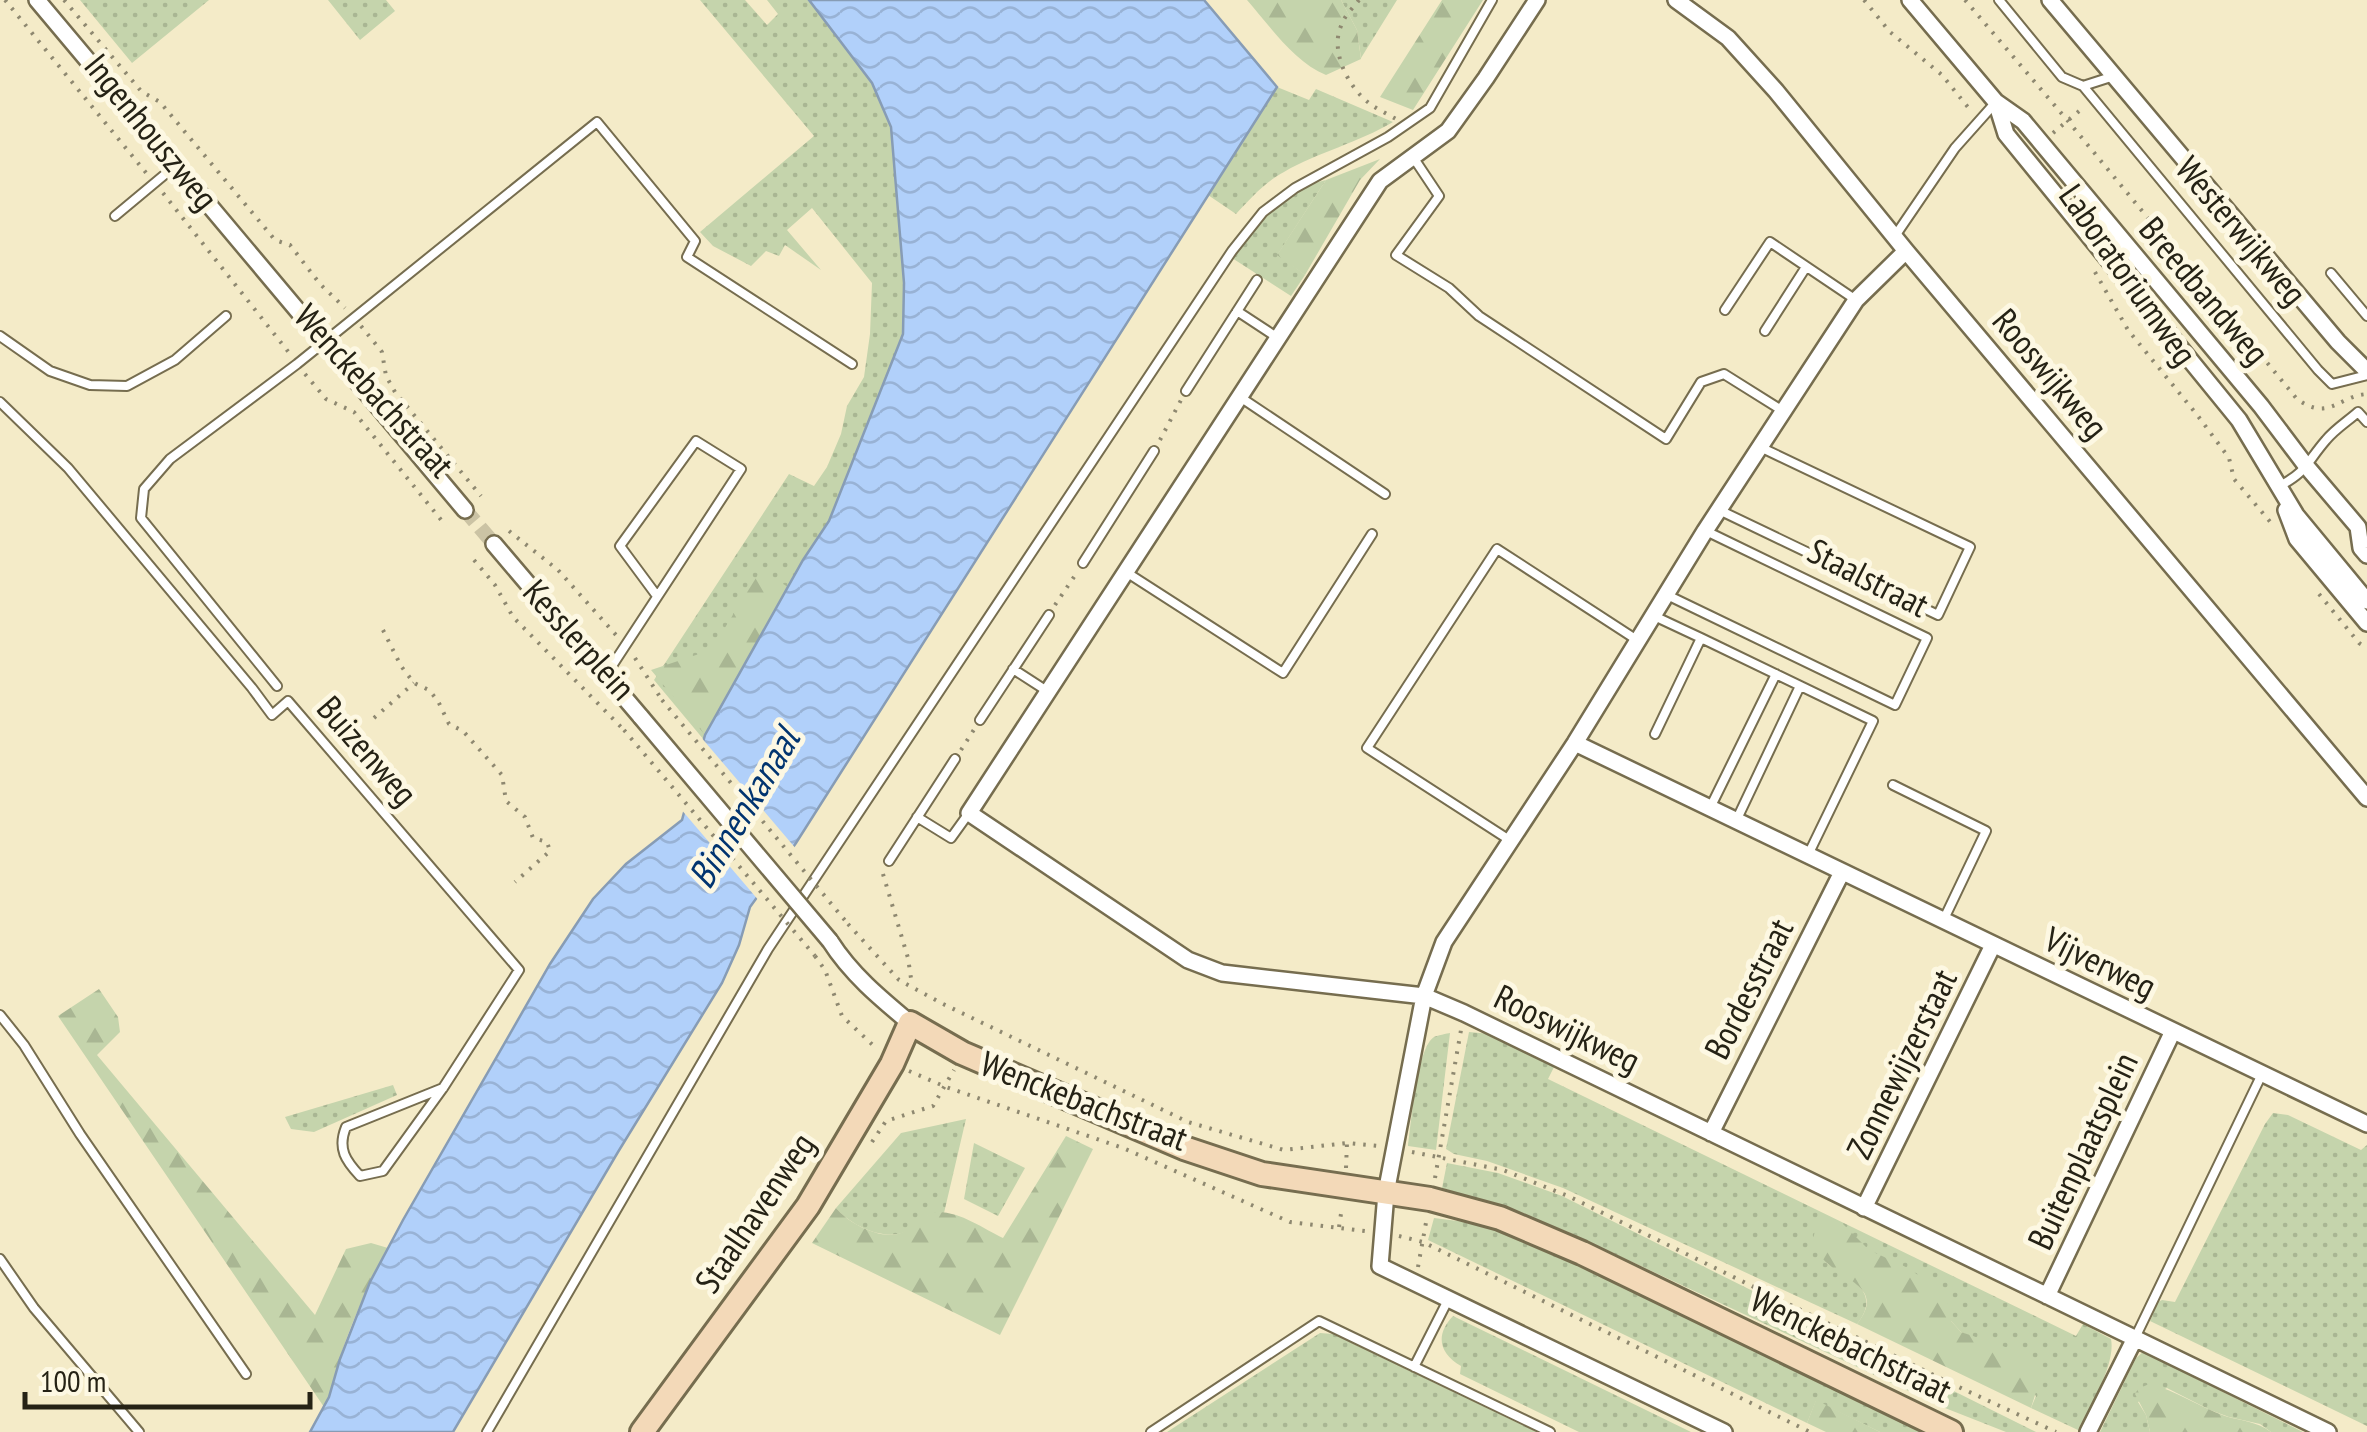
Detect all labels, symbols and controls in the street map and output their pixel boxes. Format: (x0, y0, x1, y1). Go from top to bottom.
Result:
street label: Ingenhouszweg (75, 44, 229, 219)
street label: Westerwijkweg (2166, 146, 2318, 314)
street label: Laboratoriumweg (2049, 175, 2208, 374)
street label: Breedbandweg (2130, 207, 2280, 374)
street label: Wenckebachstraat (285, 294, 465, 487)
street label: Rooswijkweg (1983, 299, 2119, 448)
street label: Staalstraat (1800, 527, 1937, 627)
street label: Kesslerplein (513, 569, 646, 709)
street label: Buizenweg (307, 686, 428, 815)
water label: Binnenkanaal (676, 716, 811, 896)
street label: Bordesstraat (1693, 910, 1803, 1066)
street label: Vijverweg (2036, 915, 2164, 1009)
street label: Zonnewijzerstaat (1835, 961, 1967, 1166)
street label: Rooswijkweg (1487, 973, 1648, 1083)
street label: Wenckebachstraat (974, 1040, 1195, 1161)
street label: Buitenplaatsplein (2016, 1045, 2148, 1256)
street label: Staalhavenweg (684, 1124, 824, 1301)
street label: Wenckebachstraat (1743, 1276, 1960, 1413)
scale bar (25, 1347, 310, 1409)
text: 100 m (40, 1361, 106, 1400)

